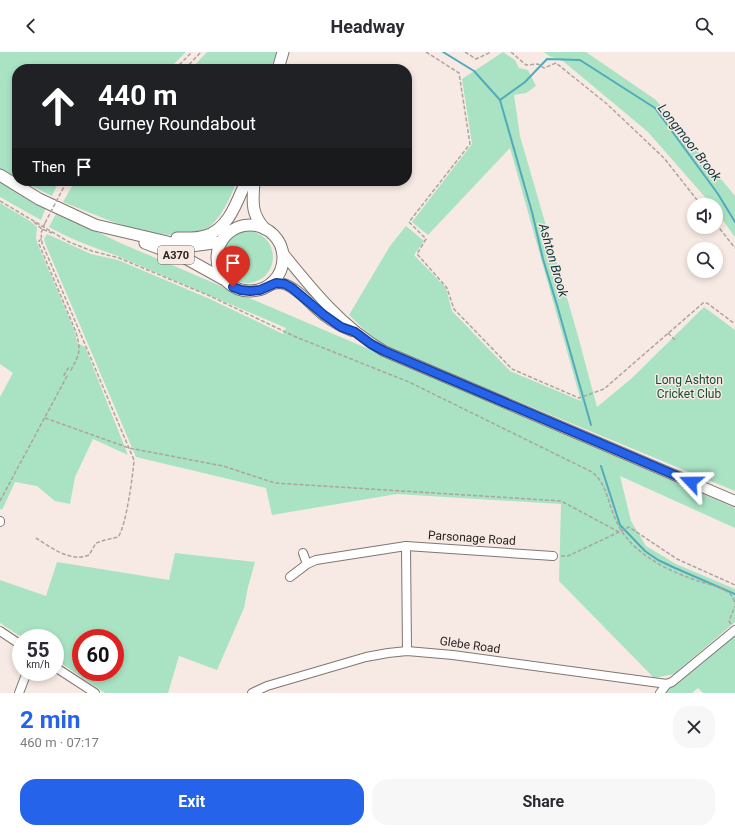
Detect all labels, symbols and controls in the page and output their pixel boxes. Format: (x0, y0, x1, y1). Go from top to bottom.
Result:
icon: back (20, 15, 42, 37)
icon: search (693, 15, 715, 37)
text: Headway (331, 16, 404, 37)
text: 440 m (98, 79, 177, 112)
icon: ahead (32, 80, 84, 132)
water label: Longmoor Brook (655, 101, 725, 184)
text: Gurney Roundabout (98, 113, 256, 134)
icon: arrive (73, 156, 95, 178)
text: Then (32, 158, 65, 176)
map controls (687, 198, 723, 278)
button: sound (687, 198, 723, 234)
water label: Ashton Brook (536, 221, 571, 299)
button: search (687, 242, 723, 278)
road number: A370 (158, 246, 194, 264)
pin (216, 246, 250, 287)
icon: arrive (222, 252, 244, 274)
park label: Long Ashton Cricket Club (655, 373, 723, 401)
position arrow (670, 461, 712, 503)
street label: Parsonage Road (428, 528, 516, 548)
speed limit sign: 60 (72, 629, 124, 681)
street label: Glebe Road (439, 634, 501, 656)
text: 55 (27, 638, 49, 662)
text: km/h (26, 659, 50, 670)
text: 2 min (20, 706, 80, 734)
button: close (673, 706, 715, 748)
text: 460 m · 07:17 (20, 735, 99, 750)
button: Exit (20, 779, 364, 825)
button: Share (372, 779, 715, 825)

